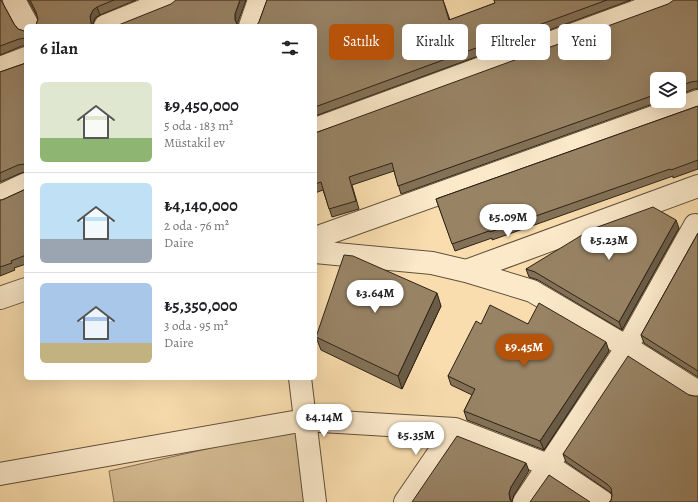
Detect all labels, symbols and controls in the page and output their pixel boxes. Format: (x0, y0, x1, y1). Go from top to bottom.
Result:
chip: Satılık (329, 24, 394, 60)
chip: Kiralık (402, 24, 468, 60)
chip: Filtreler (476, 24, 550, 60)
chip: Yeni (558, 24, 611, 60)
text: 6 ilan (40, 37, 78, 60)
icon: filters (279, 37, 301, 59)
map controls (650, 72, 686, 108)
button: layers (650, 72, 686, 108)
text: ₺9,450,000 (164, 94, 239, 117)
icon: home (72, 98, 120, 146)
text: 5 oda · 183 m² (164, 117, 233, 134)
text: Müstakil ev (164, 134, 225, 151)
text: ₺4,140,000 (164, 194, 238, 217)
icon: home (72, 199, 120, 247)
pin: ₺5.09M (475, 204, 541, 238)
text: ₺5.09M (489, 208, 527, 225)
text: 2 oda · 76 m² (164, 217, 229, 234)
pin: ₺5.23M (576, 227, 642, 261)
text: ₺5.23M (590, 231, 628, 248)
text: Daire (164, 234, 194, 251)
pin: ₺3.64M (342, 280, 408, 314)
text: ₺3.64M (356, 284, 394, 301)
text: ₺5,350,000 (164, 294, 237, 317)
icon: home (72, 299, 120, 347)
text: 3 oda · 95 m² (164, 317, 228, 334)
text: Daire (164, 334, 194, 351)
pin: ₺9.45M (491, 334, 557, 368)
text: ₺9.45M (505, 338, 543, 355)
pin: ₺4.14M (291, 404, 357, 438)
text: ₺4.14M (305, 408, 343, 425)
pin: ₺5.35M (383, 422, 449, 456)
text: ₺5.35M (397, 426, 435, 443)

